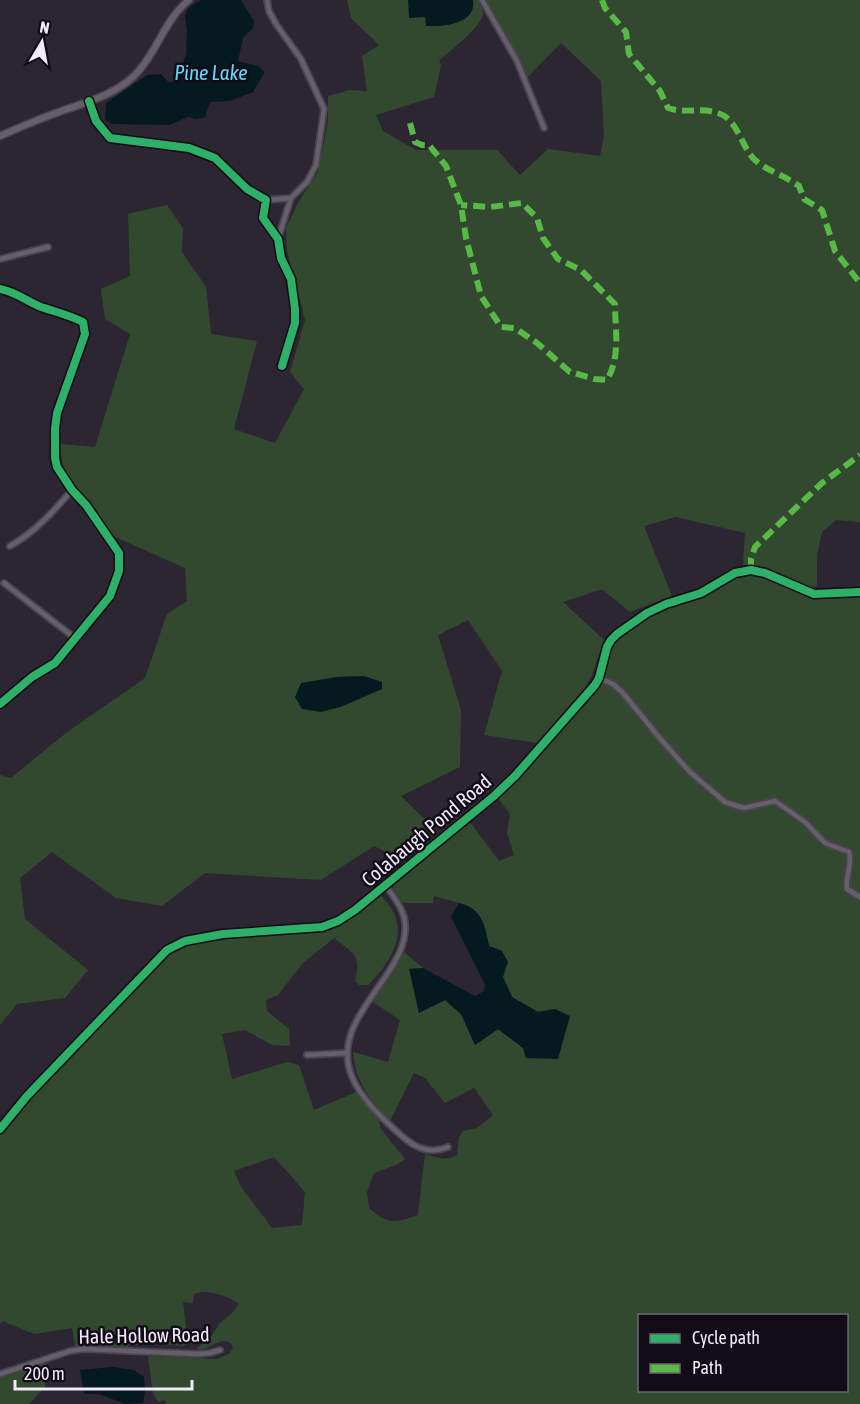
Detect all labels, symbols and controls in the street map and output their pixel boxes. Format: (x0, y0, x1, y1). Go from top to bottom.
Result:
north arrow (12, 12, 72, 72)
text: N (38, 18, 51, 37)
water label: Pine Lake (174, 60, 248, 84)
street label: Colabaugh Pond Road (357, 769, 495, 891)
legend (638, 1314, 848, 1392)
street label: Hale Hollow Road (78, 1322, 210, 1348)
text: Cycle path (692, 1327, 760, 1348)
scale bar (15, 1353, 192, 1391)
text: Path (692, 1357, 723, 1378)
text: 200 m (24, 1363, 65, 1384)

